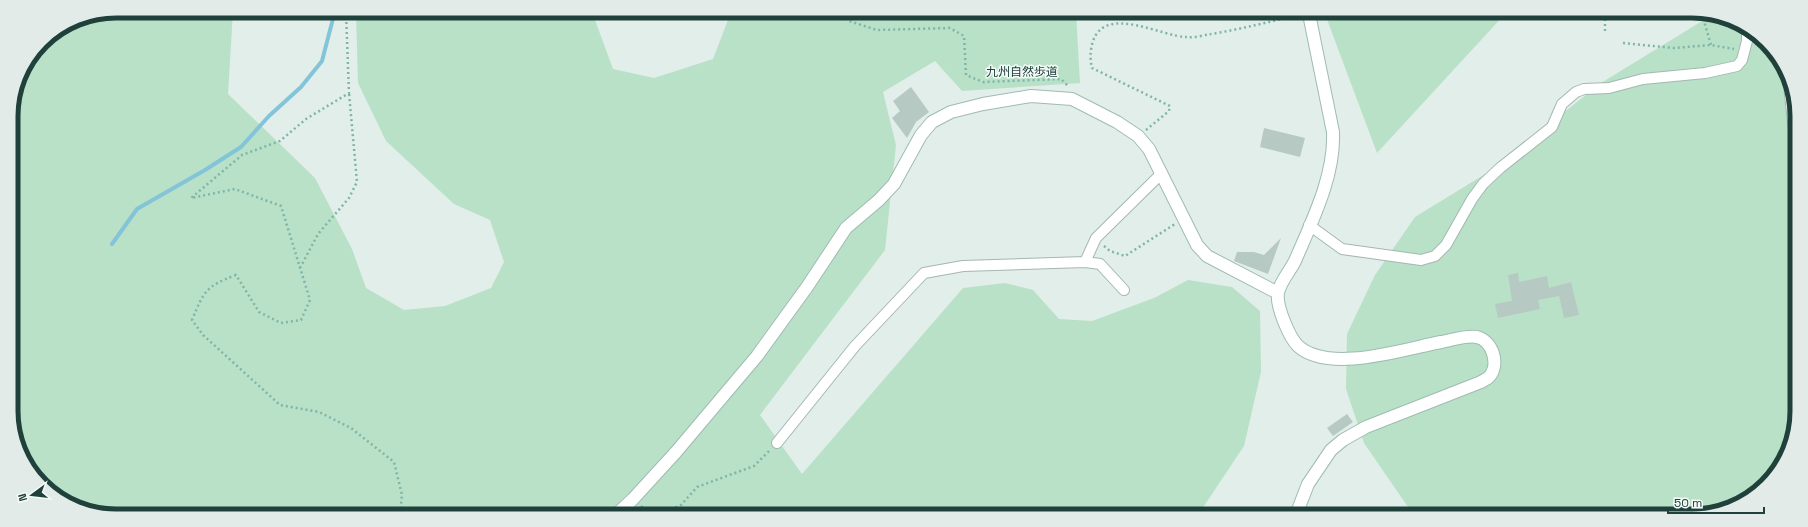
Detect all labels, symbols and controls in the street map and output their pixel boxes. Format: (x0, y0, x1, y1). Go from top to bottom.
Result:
street label: 九州自然歩道 (986, 64, 1058, 80)
north arrow (12, 475, 52, 515)
scale bar (1668, 489, 1764, 515)
text: N (15, 492, 30, 503)
text: 50 m (1674, 495, 1702, 511)

